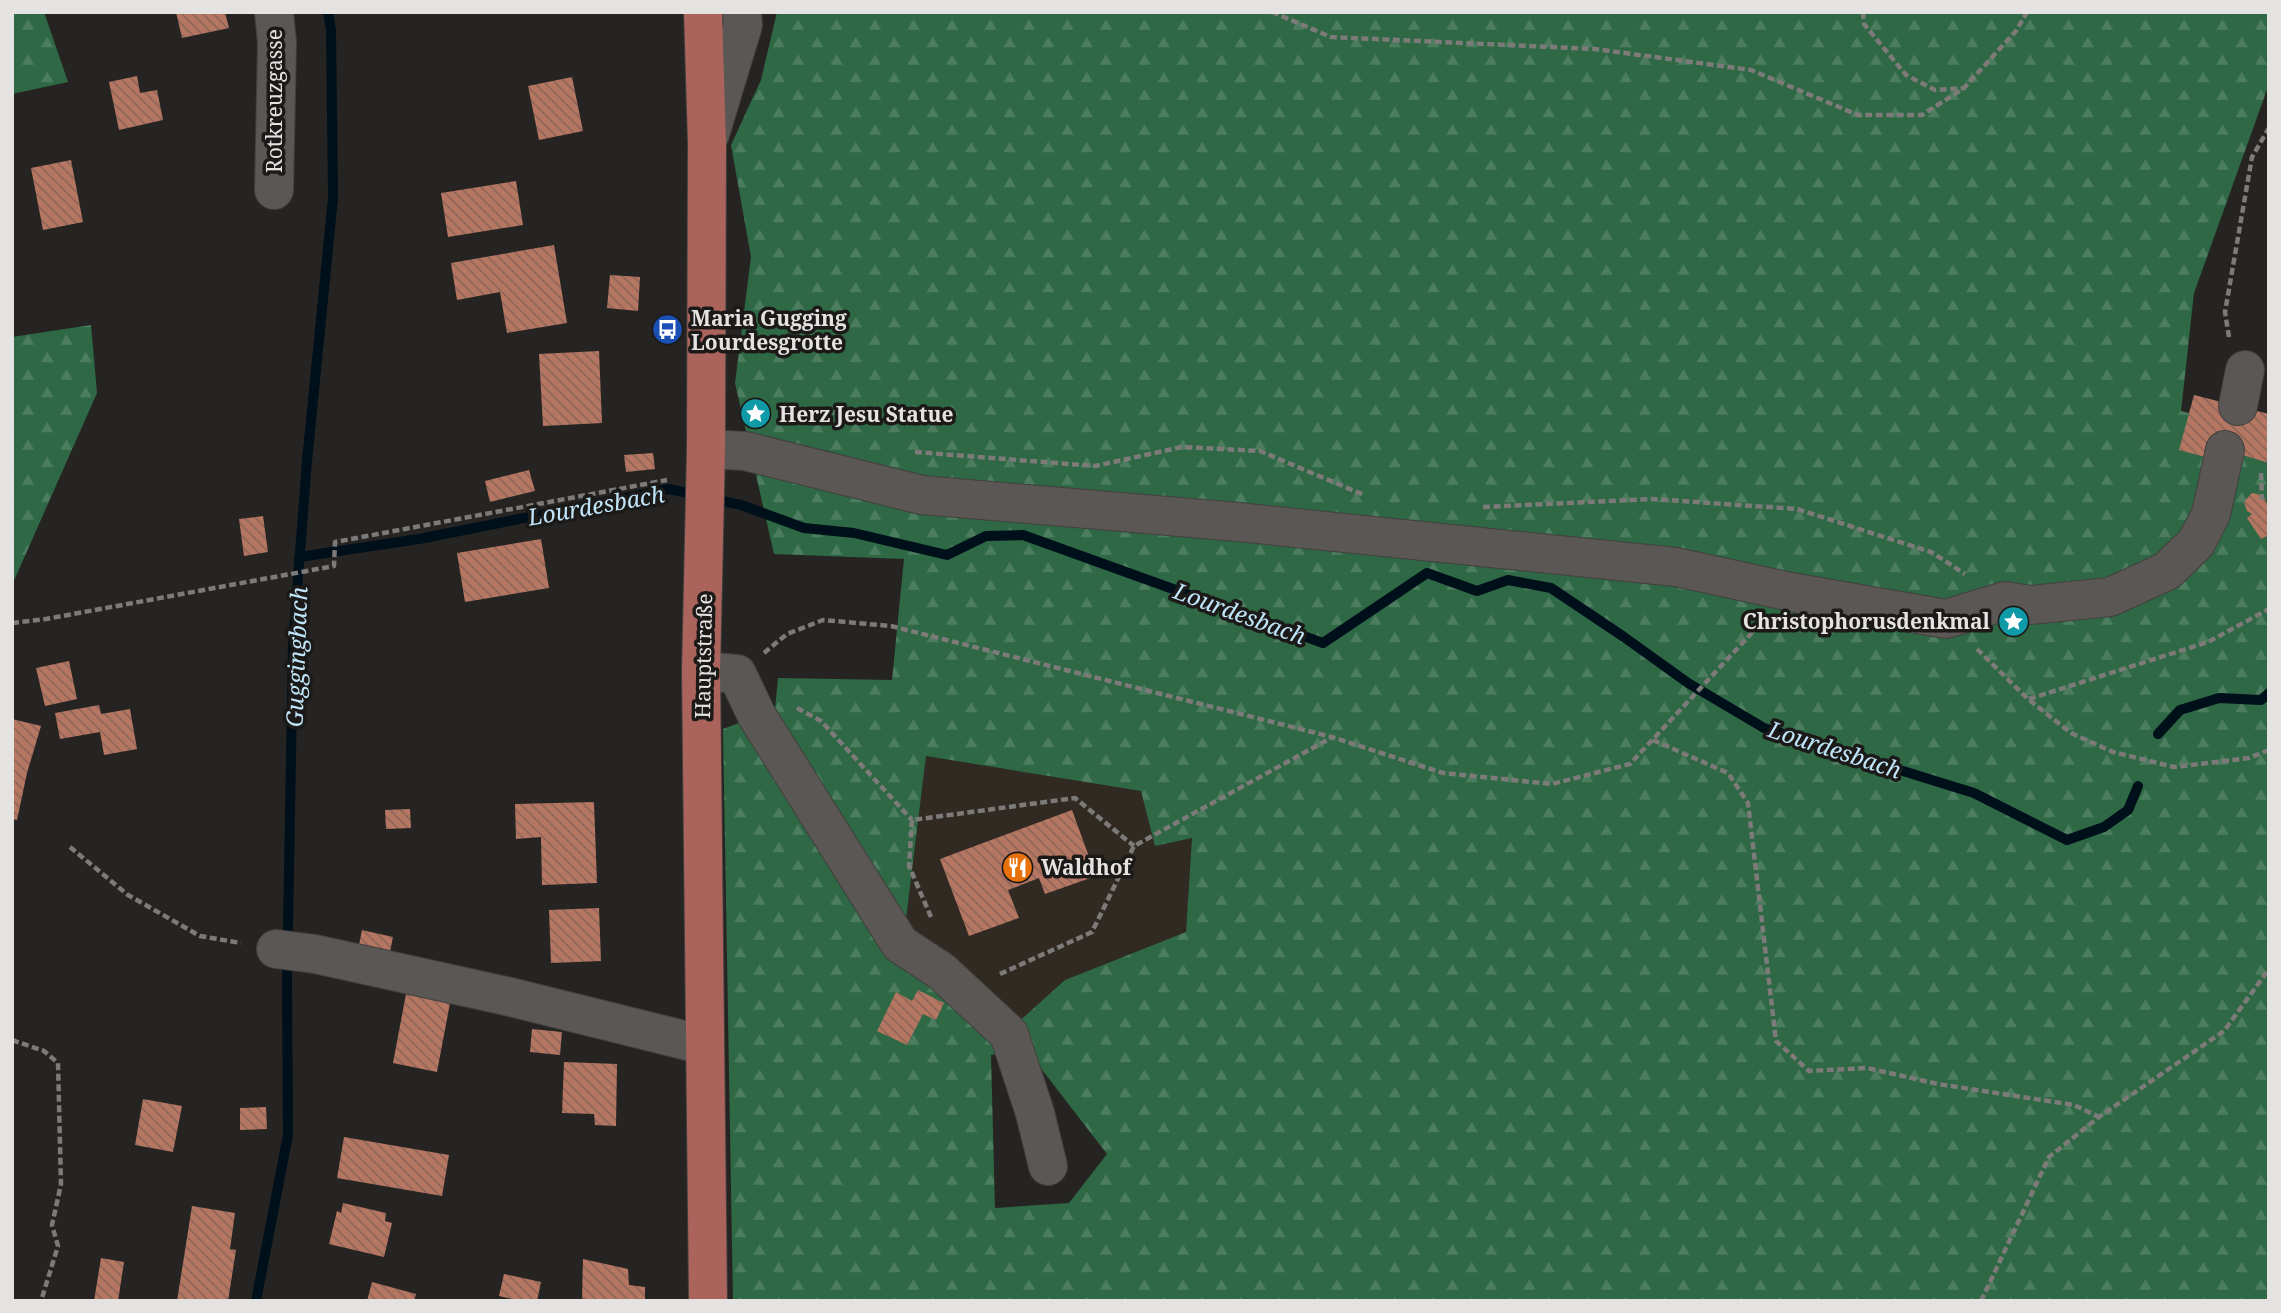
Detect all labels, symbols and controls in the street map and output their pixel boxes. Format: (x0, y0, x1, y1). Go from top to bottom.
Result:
street label: Rotkreuzgasse (260, 29, 288, 173)
place label: Maria Gugging Lourdesgrotte (691, 304, 847, 356)
bus stop icon: Maria Gugging Lourdesgrotte (651, 313, 685, 347)
place icon: Herz Jesu Statue (739, 397, 773, 431)
place label: Herz Jesu Statue (779, 400, 953, 428)
water label: Lourdesbach (524, 477, 667, 533)
water label: Lourdesbach (1169, 574, 1311, 652)
water label: Guggingbach (278, 586, 314, 728)
street label: Hauptstraße (688, 593, 718, 719)
place icon: Christophorusdenkmal (1996, 604, 2030, 638)
place label: Christophorusdenkmal (1743, 607, 1991, 635)
water label: Lourdesbach (1763, 712, 1906, 786)
restaurant icon: Waldhof (1001, 850, 1035, 884)
place label: Waldhof (1041, 853, 1134, 881)

